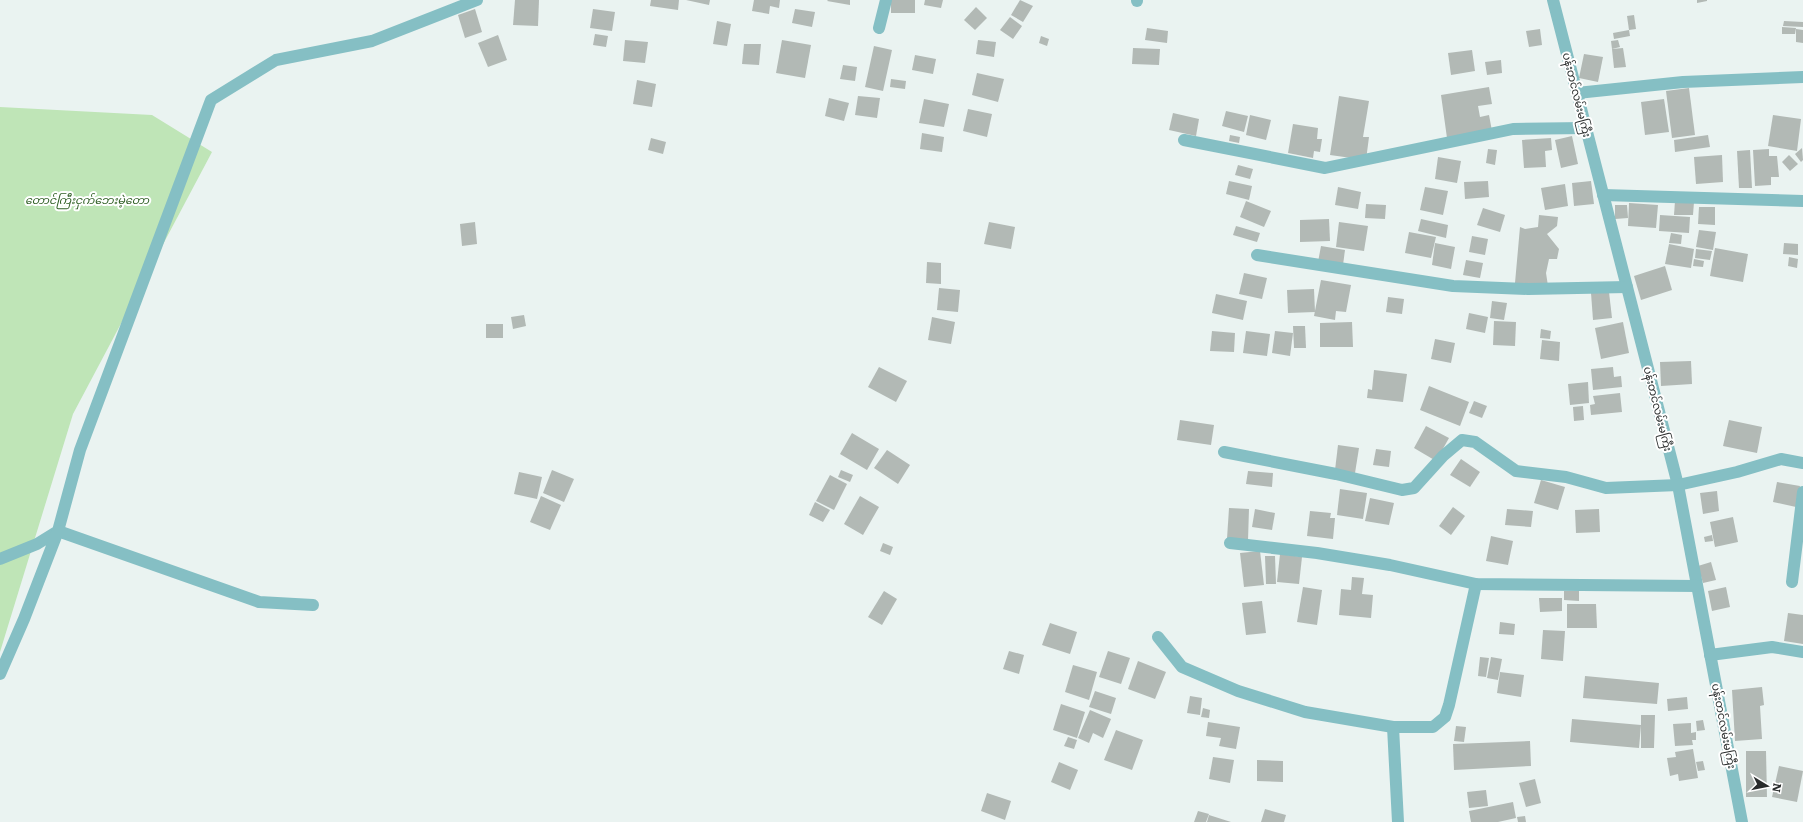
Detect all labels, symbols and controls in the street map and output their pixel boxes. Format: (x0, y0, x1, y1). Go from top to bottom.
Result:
street label: ပန်းတင်လမ်းမကြီး (1558, 51, 1596, 139)
park label: တောင်ကြီးငှက်ဘေးမဲ့တော (25, 191, 150, 210)
street label: ပန်းတင်လမ်းမကြီး (1639, 365, 1677, 453)
street label: ပန်းတင်လမ်းမကြီး (1707, 682, 1741, 770)
north arrow (1747, 766, 1787, 806)
text: N (1769, 782, 1787, 794)

